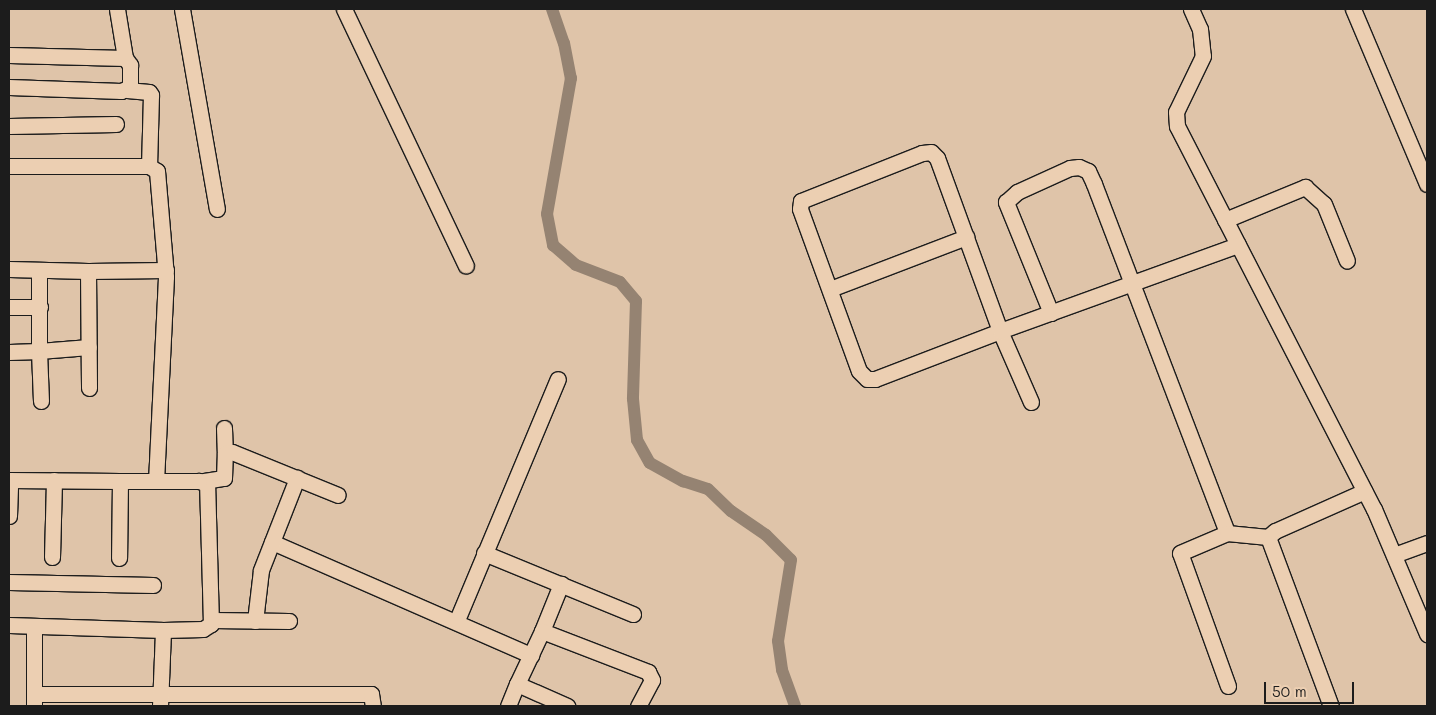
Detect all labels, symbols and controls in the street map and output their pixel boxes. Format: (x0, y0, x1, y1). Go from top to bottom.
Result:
scale bar (1266, 672, 1356, 704)
text: 50 m (1272, 681, 1307, 701)

